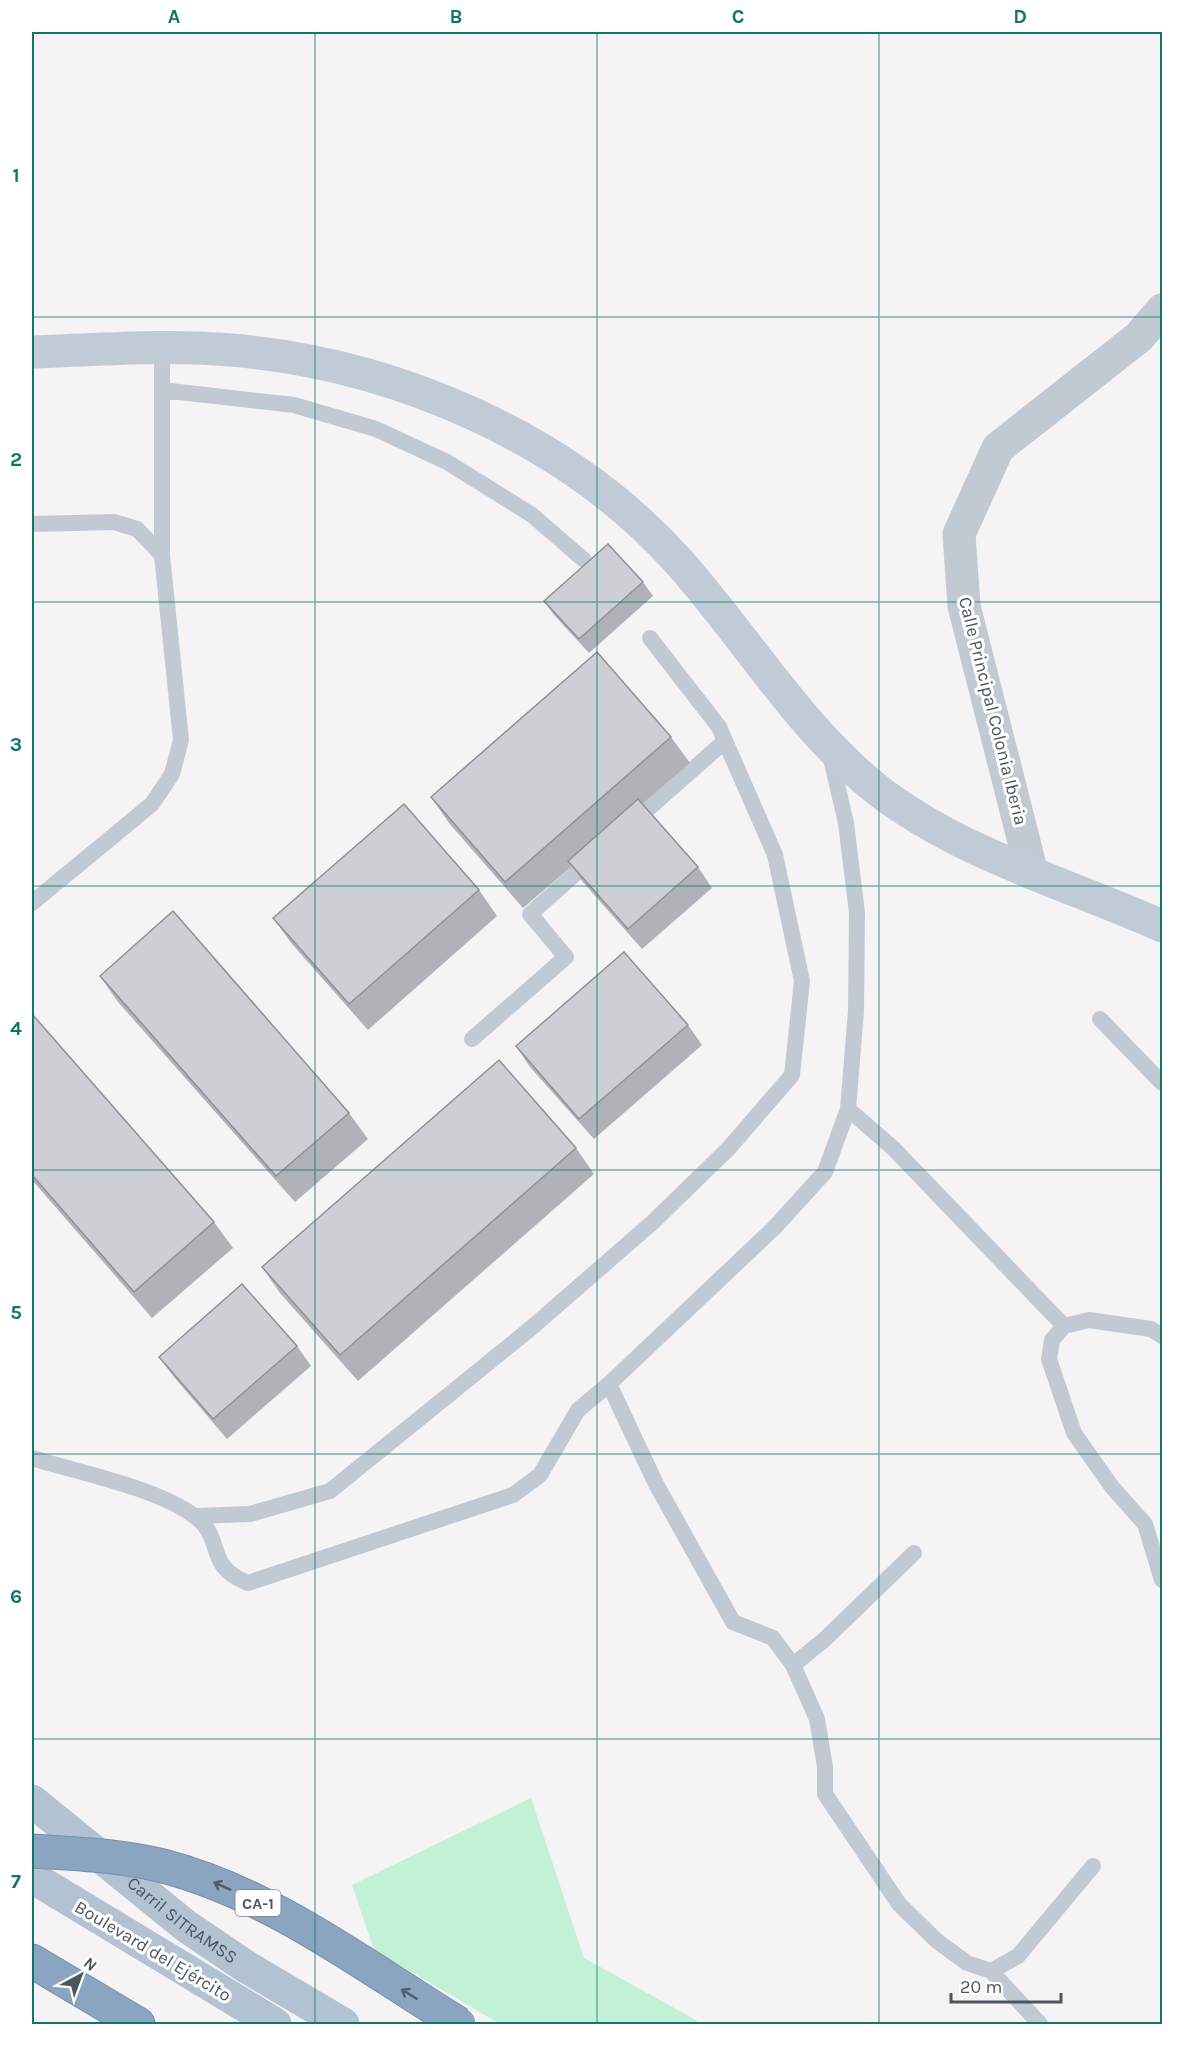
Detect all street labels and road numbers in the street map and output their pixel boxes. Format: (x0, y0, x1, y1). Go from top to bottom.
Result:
street label: Calle Principal Colonia Iberia (954, 595, 1032, 827)
street label: Carril SITRAMSS (123, 1872, 242, 1969)
road number: CA-1 (236, 1890, 280, 1916)
street label: Boulevard del Ejército (71, 1896, 235, 2006)

